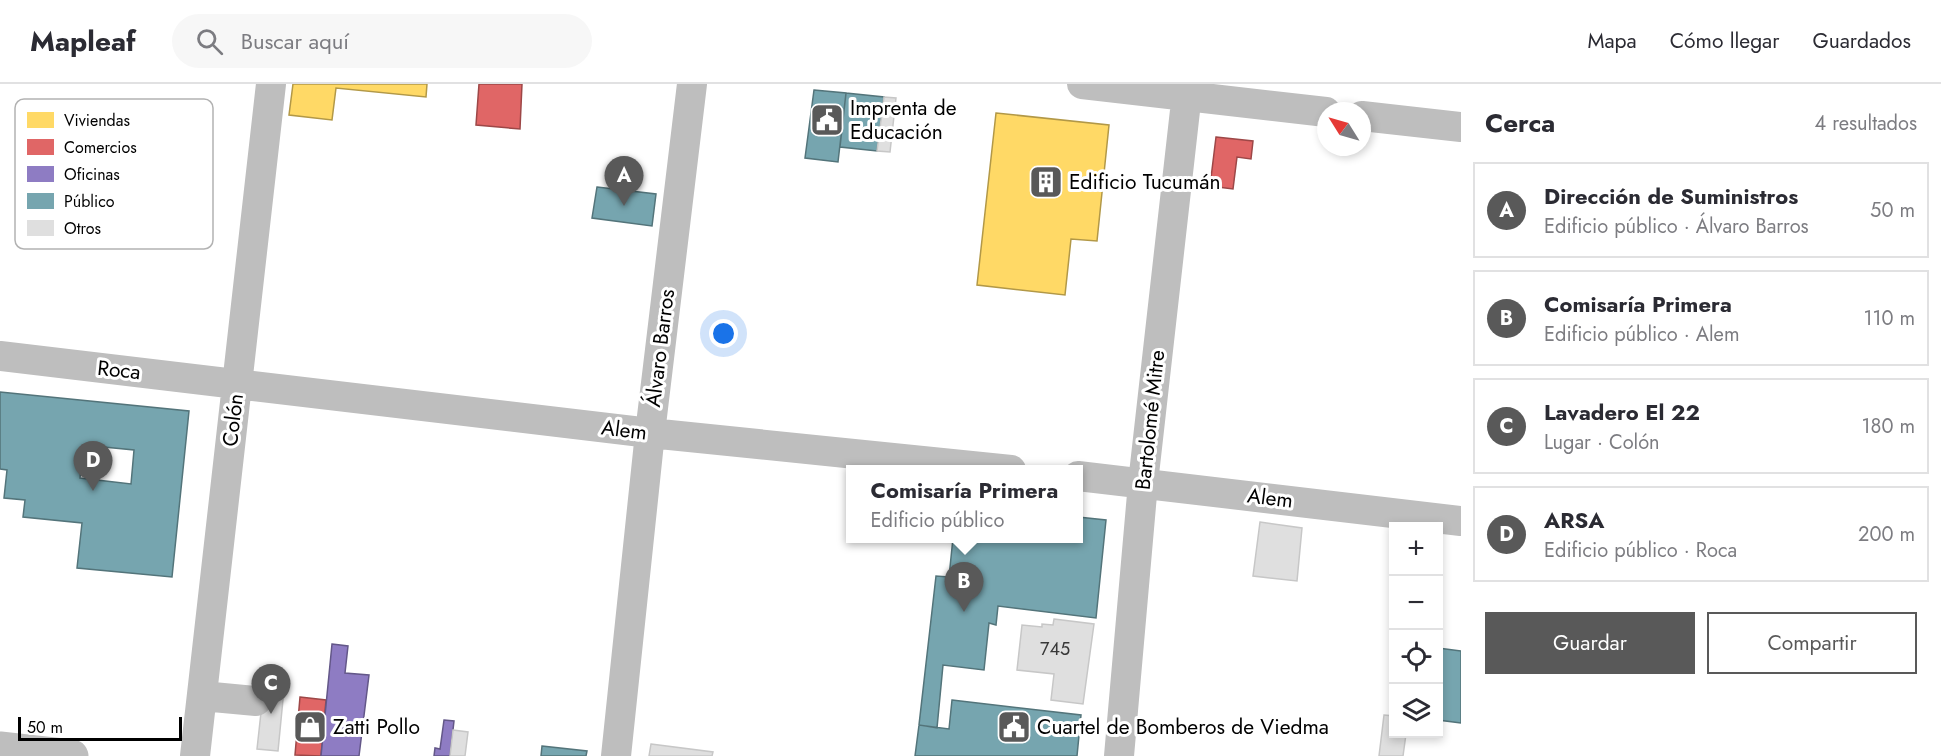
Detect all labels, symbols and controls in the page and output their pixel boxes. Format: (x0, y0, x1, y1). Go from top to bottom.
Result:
search box (172, 14, 592, 68)
text: Mapleaf (30, 21, 136, 62)
icon: search (193, 25, 226, 58)
text: Buscar aquí (241, 25, 349, 57)
text: Mapa (1587, 26, 1637, 56)
text: Cómo llegar (1670, 26, 1779, 56)
text: Guardados (1812, 26, 1911, 56)
place label: Imprenta de Educación (850, 93, 957, 147)
legend (15, 99, 213, 249)
public building icon: Imprenta de Educación (809, 102, 845, 138)
north arrow (1317, 102, 1371, 156)
text: Cerca (1485, 104, 1555, 142)
text: Viviendas (64, 109, 130, 132)
text: 4 resultados (1815, 109, 1917, 138)
text: Comercios (64, 136, 137, 159)
pin: A (604, 156, 644, 206)
text: Oficinas (64, 163, 120, 186)
building icon: Edificio Tucumán (1028, 164, 1064, 200)
place label: Edificio Tucumán (1069, 167, 1220, 197)
text: Dirección de Suministros (1544, 180, 1798, 212)
text: Público (64, 190, 115, 213)
text: A (1499, 196, 1514, 225)
text: 50 m (1870, 196, 1915, 225)
text: Edificio público · Álvaro Barros (1544, 212, 1809, 241)
text: Otros (64, 217, 101, 240)
street label: Álvaro Barros (638, 287, 682, 409)
text: Comisaría Primera (1544, 288, 1732, 320)
text: B (1500, 304, 1513, 333)
text: 110 m (1863, 304, 1915, 333)
your location (709, 319, 738, 348)
text: Edificio público · Alem (1544, 320, 1739, 349)
street label: Bartolomé Mitre (1128, 348, 1172, 491)
street label: Roca (96, 353, 142, 387)
street label: Colón (215, 392, 251, 448)
text: Lavadero El 22 (1544, 396, 1700, 428)
street label: Alem (599, 412, 649, 448)
text: C (1499, 412, 1514, 441)
text: 180 m (1861, 412, 1915, 441)
text: Lugar · Colón (1544, 428, 1660, 457)
pin: D (74, 442, 112, 491)
popup (846, 465, 1083, 543)
text: Comisaría Primera (871, 474, 1058, 506)
street label: Alem (1245, 480, 1295, 516)
text: ARSA (1544, 504, 1604, 536)
text: Edificio público (871, 506, 1004, 535)
text: D (1499, 520, 1514, 549)
text: 200 m (1858, 520, 1915, 549)
map controls (1389, 522, 1443, 738)
button: + (1389, 522, 1443, 576)
text: Edificio público · Roca (1544, 536, 1737, 565)
pin: B (944, 562, 984, 612)
button: − (1389, 576, 1443, 630)
button: Guardar (1485, 612, 1695, 674)
button: Compartir (1707, 612, 1917, 674)
button: locate (1389, 630, 1443, 684)
house number: 745 (1040, 636, 1070, 662)
pin: C (252, 664, 290, 714)
button: layers (1389, 684, 1443, 738)
shop icon: Zatti Pollo (292, 709, 328, 745)
public building icon: Cuartel de Bomberos de Viedma (996, 709, 1032, 745)
place label: Zatti Pollo (333, 712, 420, 742)
place label: Cuartel de Bomberos de Viedma (1037, 712, 1329, 742)
scale bar (18, 714, 182, 742)
text: 50 m (27, 716, 63, 739)

